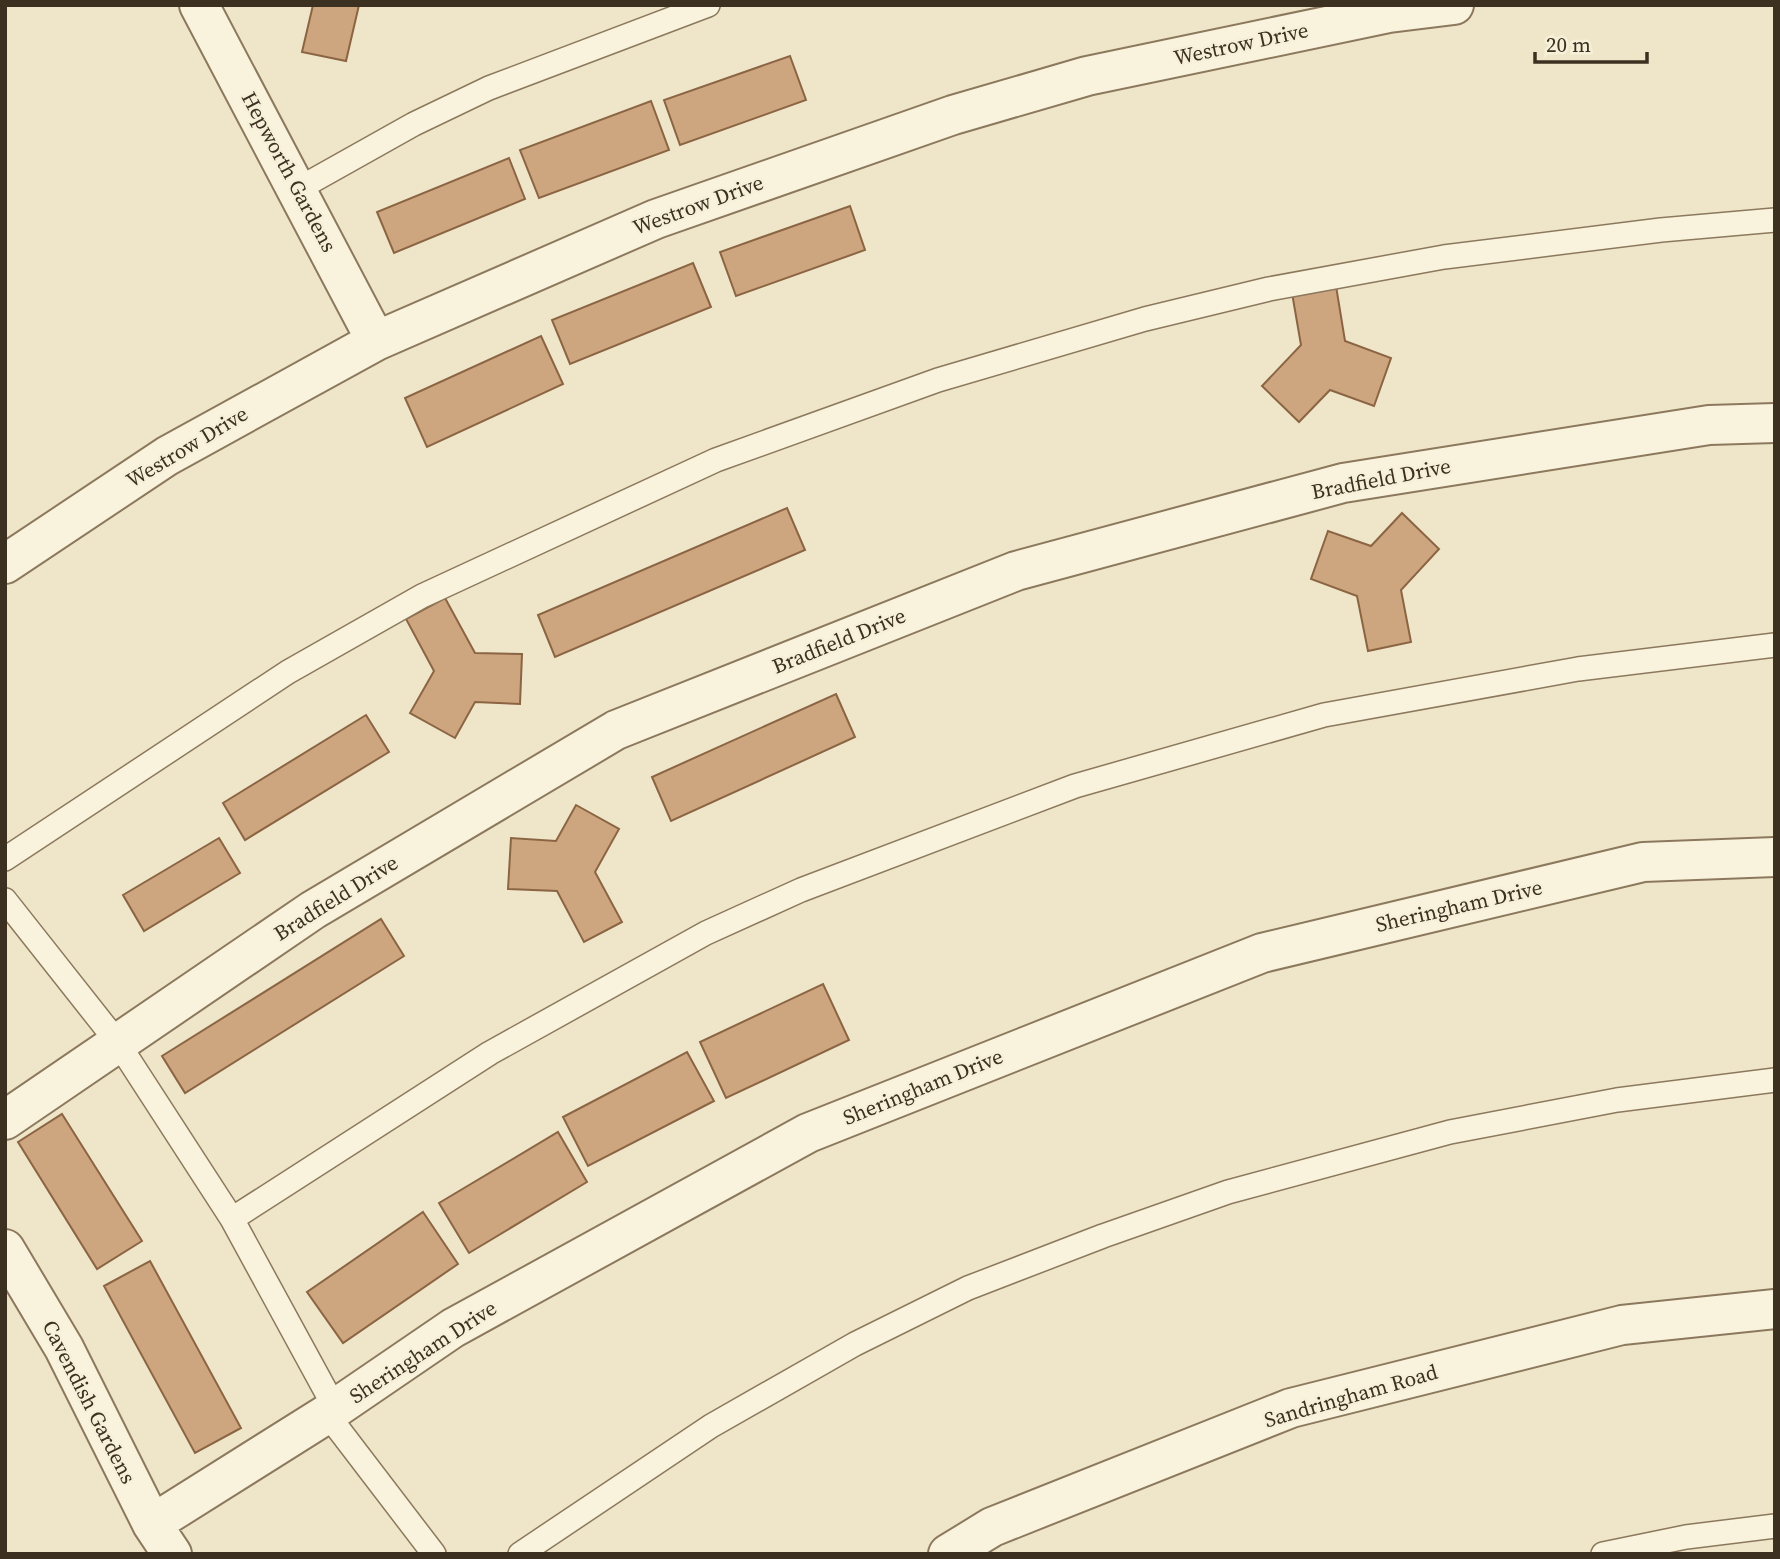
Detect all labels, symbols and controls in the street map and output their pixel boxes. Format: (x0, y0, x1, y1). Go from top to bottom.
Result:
street label: Westrow Drive (1171, 15, 1311, 72)
scale bar (1535, 21, 1647, 65)
text: 20 m (1546, 30, 1591, 59)
street label: Hepworth Gardens (235, 87, 344, 257)
street label: Westrow Drive (628, 167, 767, 242)
street label: Westrow Drive (120, 399, 253, 494)
street label: Bradfield Drive (1309, 451, 1453, 506)
street label: Bradfield Drive (768, 601, 910, 680)
street label: Bradfield Drive (268, 848, 403, 947)
street label: Sheringham Drive (1373, 872, 1545, 939)
street label: Sheringham Drive (839, 1041, 1007, 1132)
street label: Sheringham Drive (344, 1293, 502, 1410)
street label: Cavendish Gardens (36, 1315, 143, 1488)
street label: Sandringham Road (1261, 1357, 1441, 1434)

